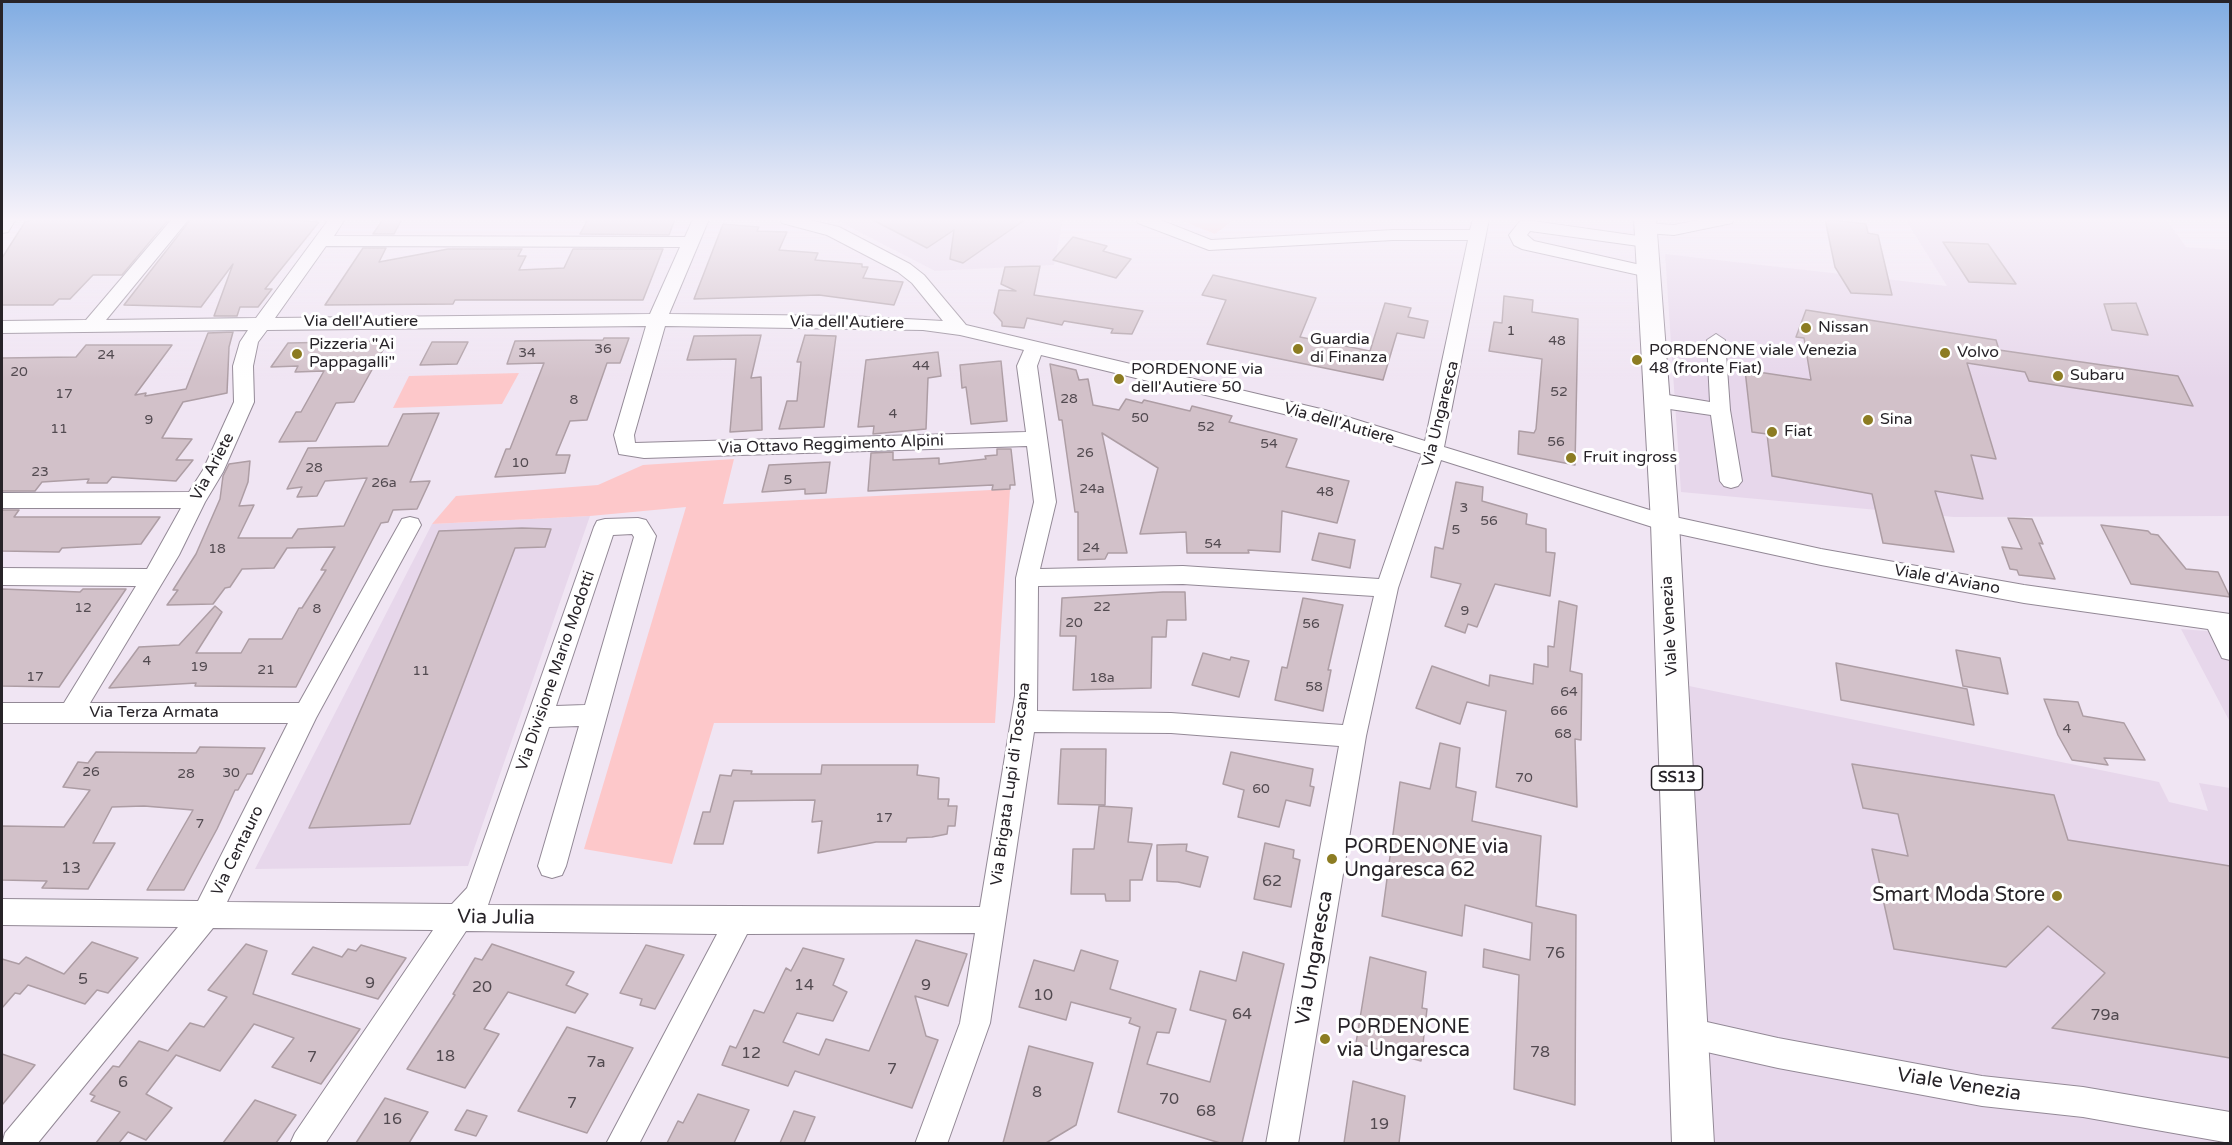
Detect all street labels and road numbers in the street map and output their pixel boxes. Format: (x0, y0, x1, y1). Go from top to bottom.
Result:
street label: Via dell'Autiere (304, 312, 418, 332)
street label: Via dell'Autiere (790, 312, 904, 334)
street label: Via Ungaresca (1419, 359, 1463, 469)
street label: Via dell'Autiere (1281, 399, 1397, 449)
street label: Via Ariete (187, 430, 239, 504)
street label: Via Ottavo Reggimento Alpini (718, 431, 944, 459)
street label: Viale d'Aviano (1893, 561, 2001, 599)
street label: Via Divisione Mario Modotti (513, 569, 599, 773)
street label: Viale Venezia (1658, 575, 1682, 677)
street label: Via Brigata Lupi di Toscana (987, 681, 1035, 887)
street label: Via Terza Armata (89, 703, 219, 723)
road number: SS13 (1652, 766, 1702, 790)
street label: Via Centauro (208, 803, 268, 899)
street label: Via Ungaresca (1291, 889, 1339, 1027)
street label: Via Julia (457, 905, 535, 931)
street label: Viale Venezia (1895, 1063, 2023, 1107)

